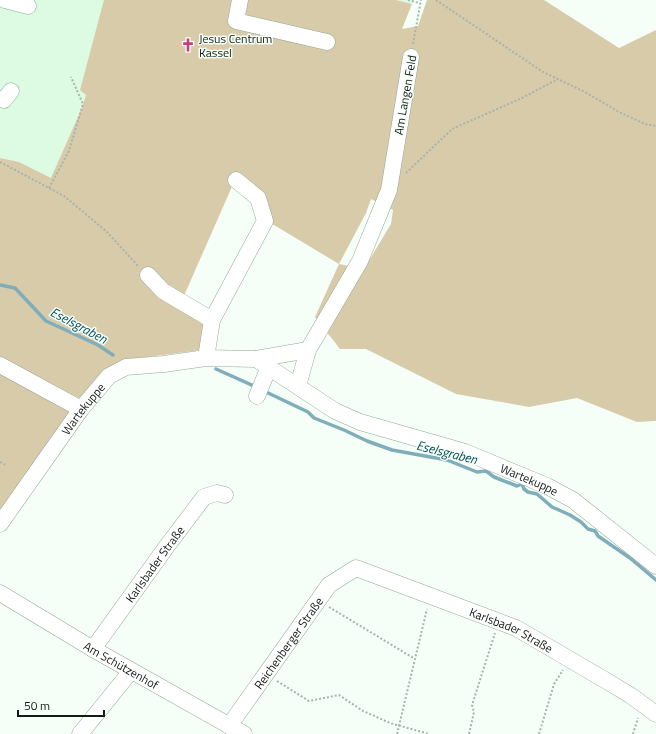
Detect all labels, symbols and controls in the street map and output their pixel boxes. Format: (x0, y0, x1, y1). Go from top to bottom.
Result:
place label: Jesus Centrum Kassel (199, 29, 272, 62)
church icon: Jesus Centrum Kassel (180, 37, 196, 53)
street label: Am Langen Feld (389, 54, 421, 136)
water label: Eselsgraben (47, 302, 112, 349)
street label: Wartekuppe (56, 378, 109, 439)
water label: Eselsgraben (415, 435, 480, 469)
street label: Wartekuppe (497, 458, 562, 500)
street label: Karlsbader Straße (120, 522, 189, 606)
street label: Reichenberger Straße (249, 593, 327, 693)
street label: Karlsbader Straße (467, 602, 557, 657)
street label: Am Schützenhof (80, 636, 162, 694)
scale bar (18, 692, 104, 718)
text: 50 m (24, 696, 50, 715)

